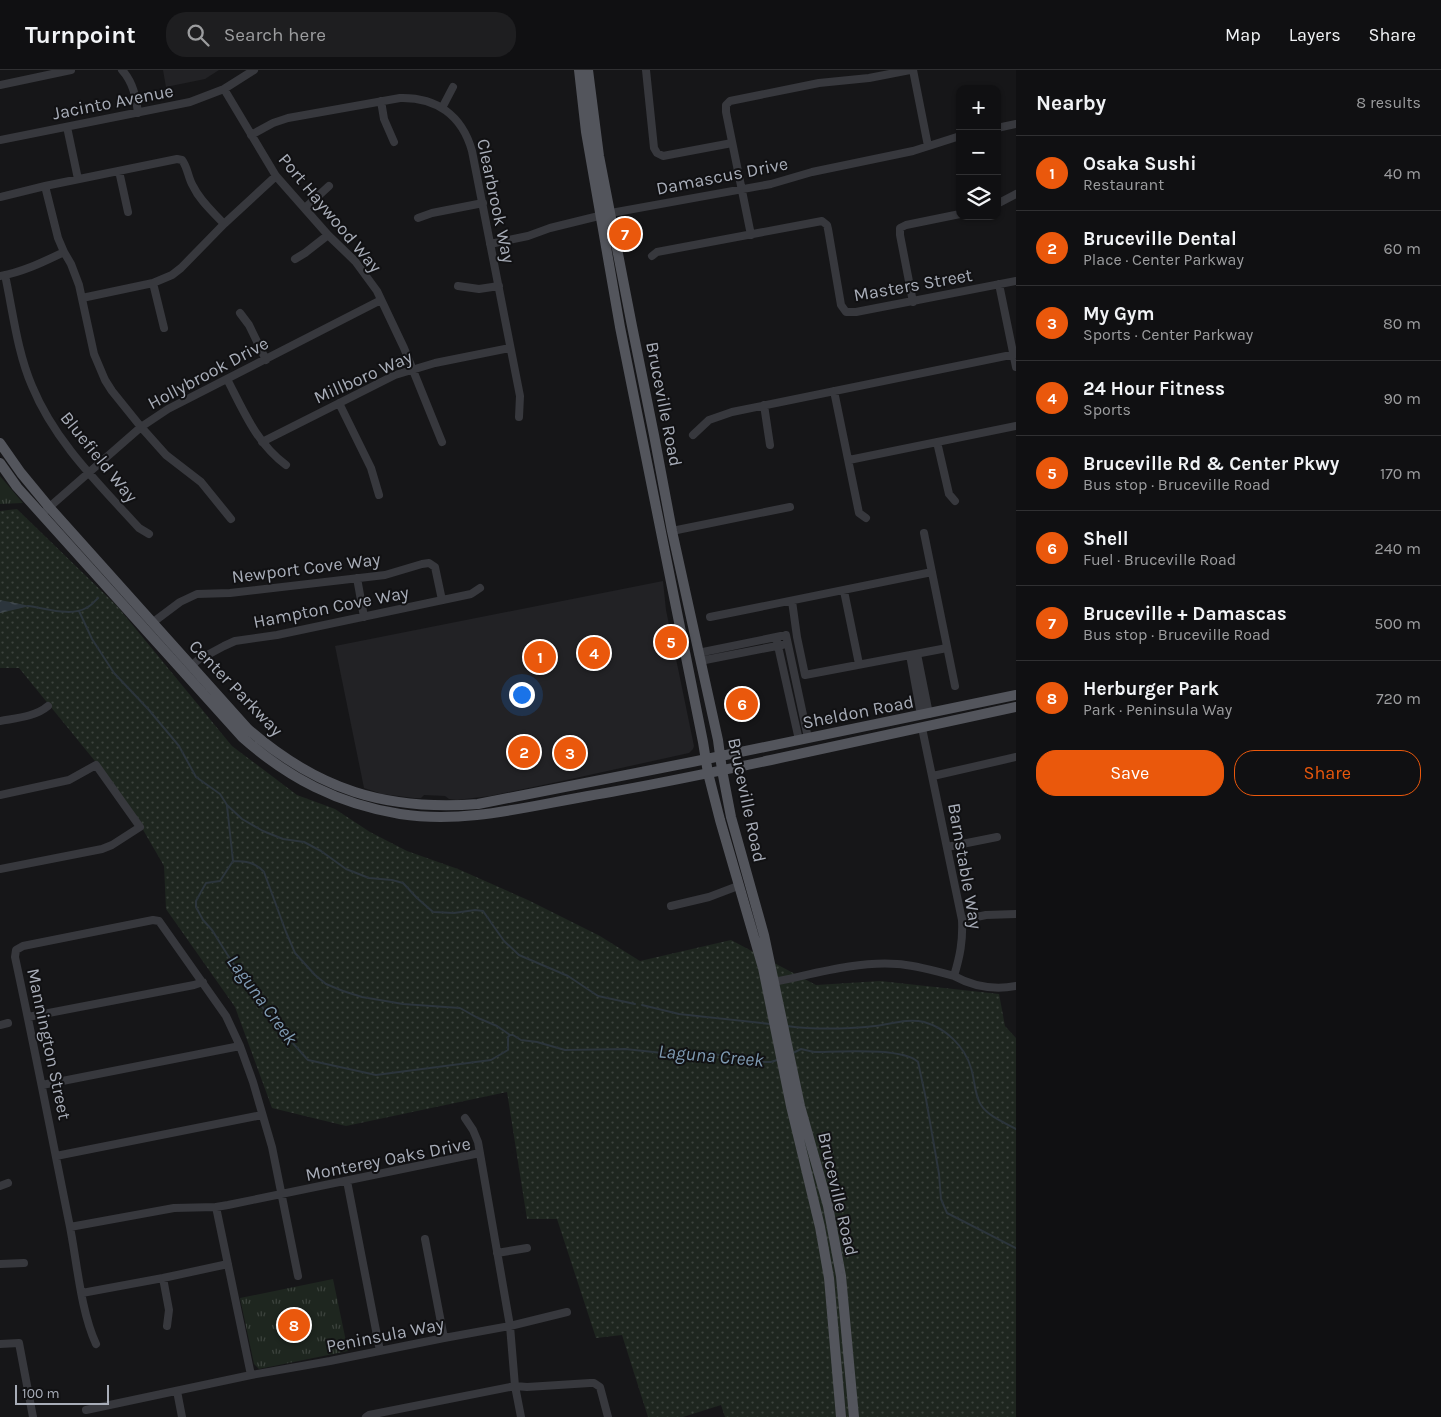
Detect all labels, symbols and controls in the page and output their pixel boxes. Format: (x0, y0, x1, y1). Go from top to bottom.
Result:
search box (166, 12, 516, 57)
text: Turnpoint (25, 21, 136, 49)
icon: search (184, 21, 212, 49)
text: Search here (224, 24, 326, 46)
text: Map (1225, 24, 1261, 46)
text: Layers (1289, 24, 1341, 46)
text: Share (1369, 24, 1416, 46)
street label: Jacinto Avenue (51, 79, 175, 125)
map controls (956, 85, 1001, 220)
button: + (956, 85, 1001, 130)
text: Nearby (1036, 91, 1106, 115)
text: 8 results (1356, 93, 1421, 112)
button: − (956, 130, 1001, 175)
street label: Clearbrook Way (472, 137, 520, 266)
street label: Port Haywood Way (274, 149, 387, 278)
street label: Damascus Drive (654, 152, 790, 200)
text: Osaka Sushi (1083, 153, 1196, 175)
text: 1 (1049, 164, 1055, 183)
text: 40 m (1384, 164, 1421, 183)
button: layers (956, 175, 1001, 220)
text: Restaurant (1083, 175, 1164, 194)
pin: 7 (609, 215, 641, 253)
text: Bruceville Dental (1083, 228, 1237, 250)
text: 2 (1047, 239, 1057, 258)
text: 60 m (1384, 239, 1421, 258)
text: Place · Center Parkway (1083, 250, 1244, 269)
street label: Masters Street (852, 264, 974, 306)
text: My Gym (1083, 303, 1154, 325)
text: 3 (1047, 314, 1057, 333)
text: 80 m (1383, 314, 1421, 333)
text: Sports · Center Parkway (1083, 325, 1253, 344)
street label: Hollybrook Drive (144, 332, 272, 414)
street label: Bruceville Road (641, 340, 687, 468)
street label: Millboro Way (310, 345, 416, 409)
text: 24 Hour Fitness (1083, 378, 1225, 400)
text: 4 (1047, 389, 1057, 408)
text: 90 m (1383, 389, 1421, 408)
text: Sports (1083, 400, 1131, 419)
street label: Bluefield Way (56, 407, 143, 508)
text: Bruceville Rd & Center Pkwy (1083, 453, 1339, 475)
text: 5 (1047, 464, 1057, 483)
text: 170 m (1380, 464, 1421, 483)
text: Bus stop · Bruceville Road (1083, 475, 1270, 494)
text: Shell (1083, 528, 1129, 550)
text: 6 (1047, 539, 1057, 558)
text: 240 m (1375, 539, 1421, 558)
street label: Newport Cove Way (230, 548, 382, 588)
text: Fuel · Bruceville Road (1083, 550, 1236, 569)
street label: Hampton Cove Way (251, 581, 411, 633)
text: Bruceville + Damascas (1083, 603, 1287, 625)
text: 7 (1048, 614, 1056, 633)
text: 500 m (1374, 614, 1421, 633)
pin: 5 (655, 623, 687, 661)
text: Bus stop · Bruceville Road (1083, 625, 1270, 644)
pin: 4 (578, 634, 610, 672)
street label: Center Parkway (184, 635, 288, 741)
pin: 1 (524, 638, 556, 676)
text: Herburger Park (1083, 678, 1219, 700)
your location (509, 682, 535, 708)
pin: 6 (726, 685, 758, 723)
text: 8 (1047, 689, 1057, 708)
text: 720 m (1376, 689, 1421, 708)
street label: Sheldon Road (800, 690, 916, 734)
text: Park · Peninsula Way (1083, 700, 1232, 719)
pin: 2 (508, 733, 540, 771)
pin: 3 (554, 734, 586, 772)
street label: Bruceville Road (723, 736, 771, 864)
button: Save (1036, 750, 1224, 796)
button: Share (1234, 750, 1421, 796)
street label: Barnstable Way (943, 801, 987, 931)
water label: Laguna Creek (222, 951, 302, 1050)
street label: Mannington Street (22, 966, 76, 1122)
water label: Laguna Creek (657, 1040, 765, 1072)
street label: Bruceville Road (813, 1130, 863, 1258)
street label: Monterey Oaks Drive (304, 1132, 472, 1186)
pin: 8 (278, 1306, 310, 1344)
street label: Peninsula Way (324, 1313, 446, 1357)
scale bar (15, 1382, 109, 1405)
text: 100 m (22, 1385, 60, 1402)

